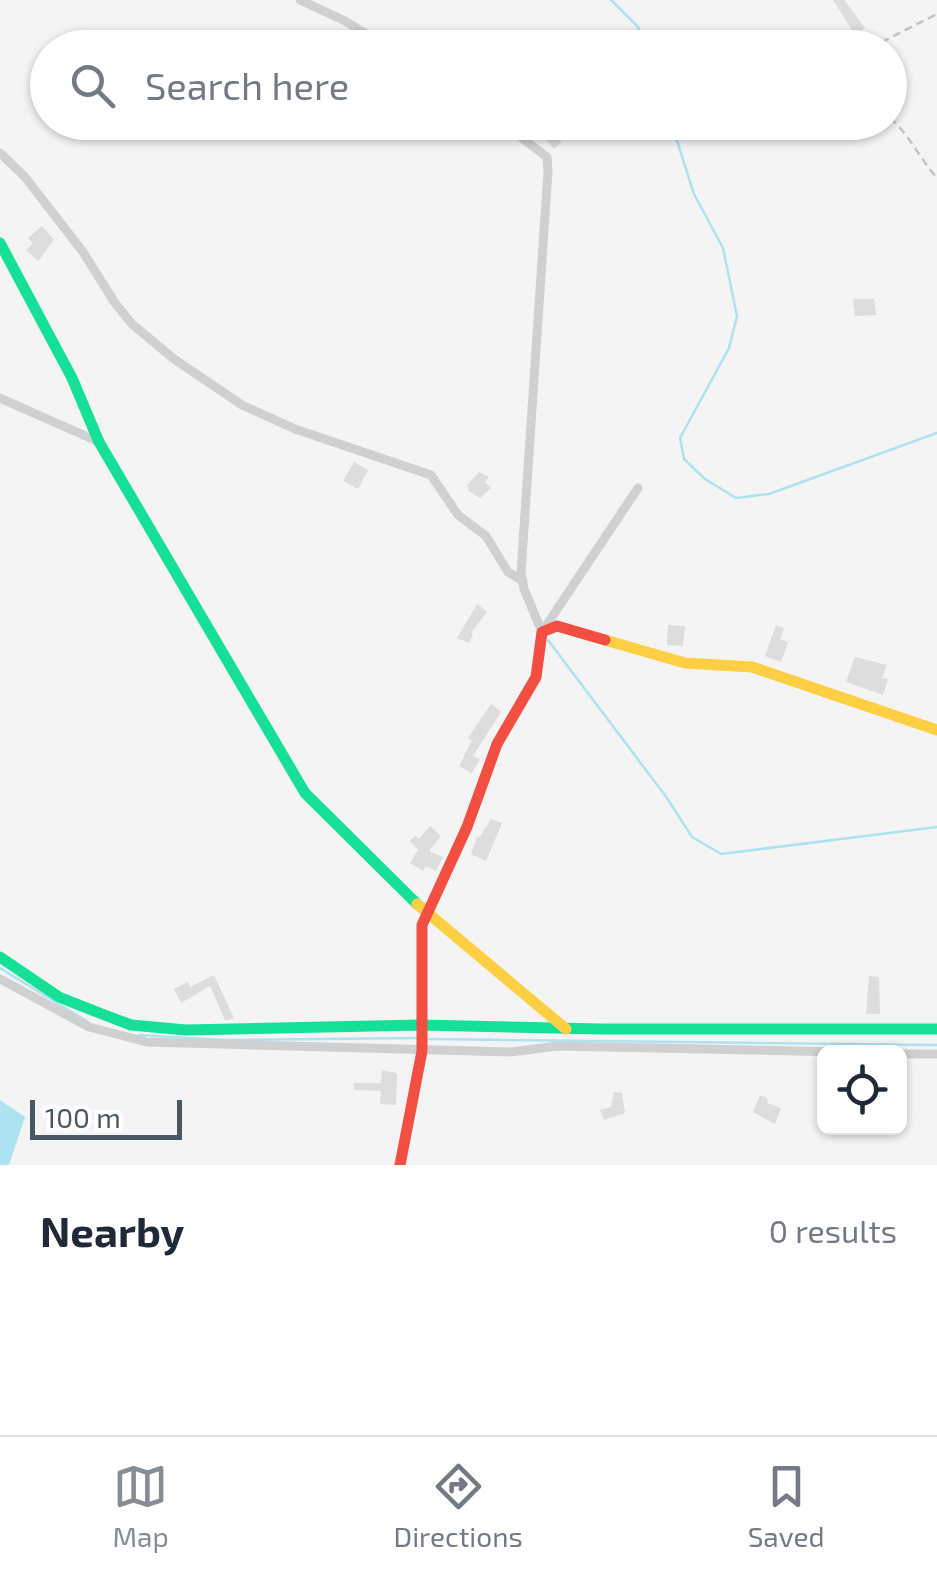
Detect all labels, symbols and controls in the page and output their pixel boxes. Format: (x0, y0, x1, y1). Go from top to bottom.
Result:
search box (30, 30, 907, 140)
icon: search (65, 58, 120, 113)
text: Search here (145, 62, 349, 108)
map controls (817, 1045, 907, 1135)
button: locate (817, 1045, 907, 1135)
scale bar (30, 1095, 182, 1140)
text: 100 m (45, 1100, 121, 1134)
text: Nearby (40, 1205, 184, 1255)
text: 0 results (769, 1211, 897, 1249)
tab: Map (112, 1459, 169, 1553)
tab: Directions (394, 1459, 523, 1553)
tab: Saved (748, 1459, 825, 1553)

